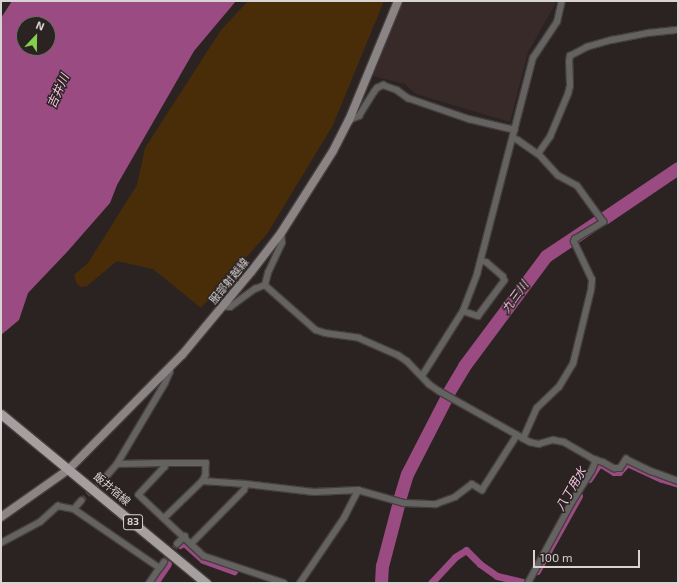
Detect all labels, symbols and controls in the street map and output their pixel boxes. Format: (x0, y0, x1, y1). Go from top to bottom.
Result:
north arrow (16, 16, 56, 56)
text: N (34, 18, 46, 33)
water label: 吉井川 (44, 72, 72, 110)
street label: 服部射越線 (207, 255, 251, 307)
water label: 九三川 (499, 278, 531, 316)
water label: 八丁用水 (553, 465, 589, 513)
street label: 飯井宿線 (91, 470, 133, 508)
road number: 83 (123, 514, 143, 530)
scale bar (535, 542, 642, 568)
text: 100 m (540, 550, 572, 564)

